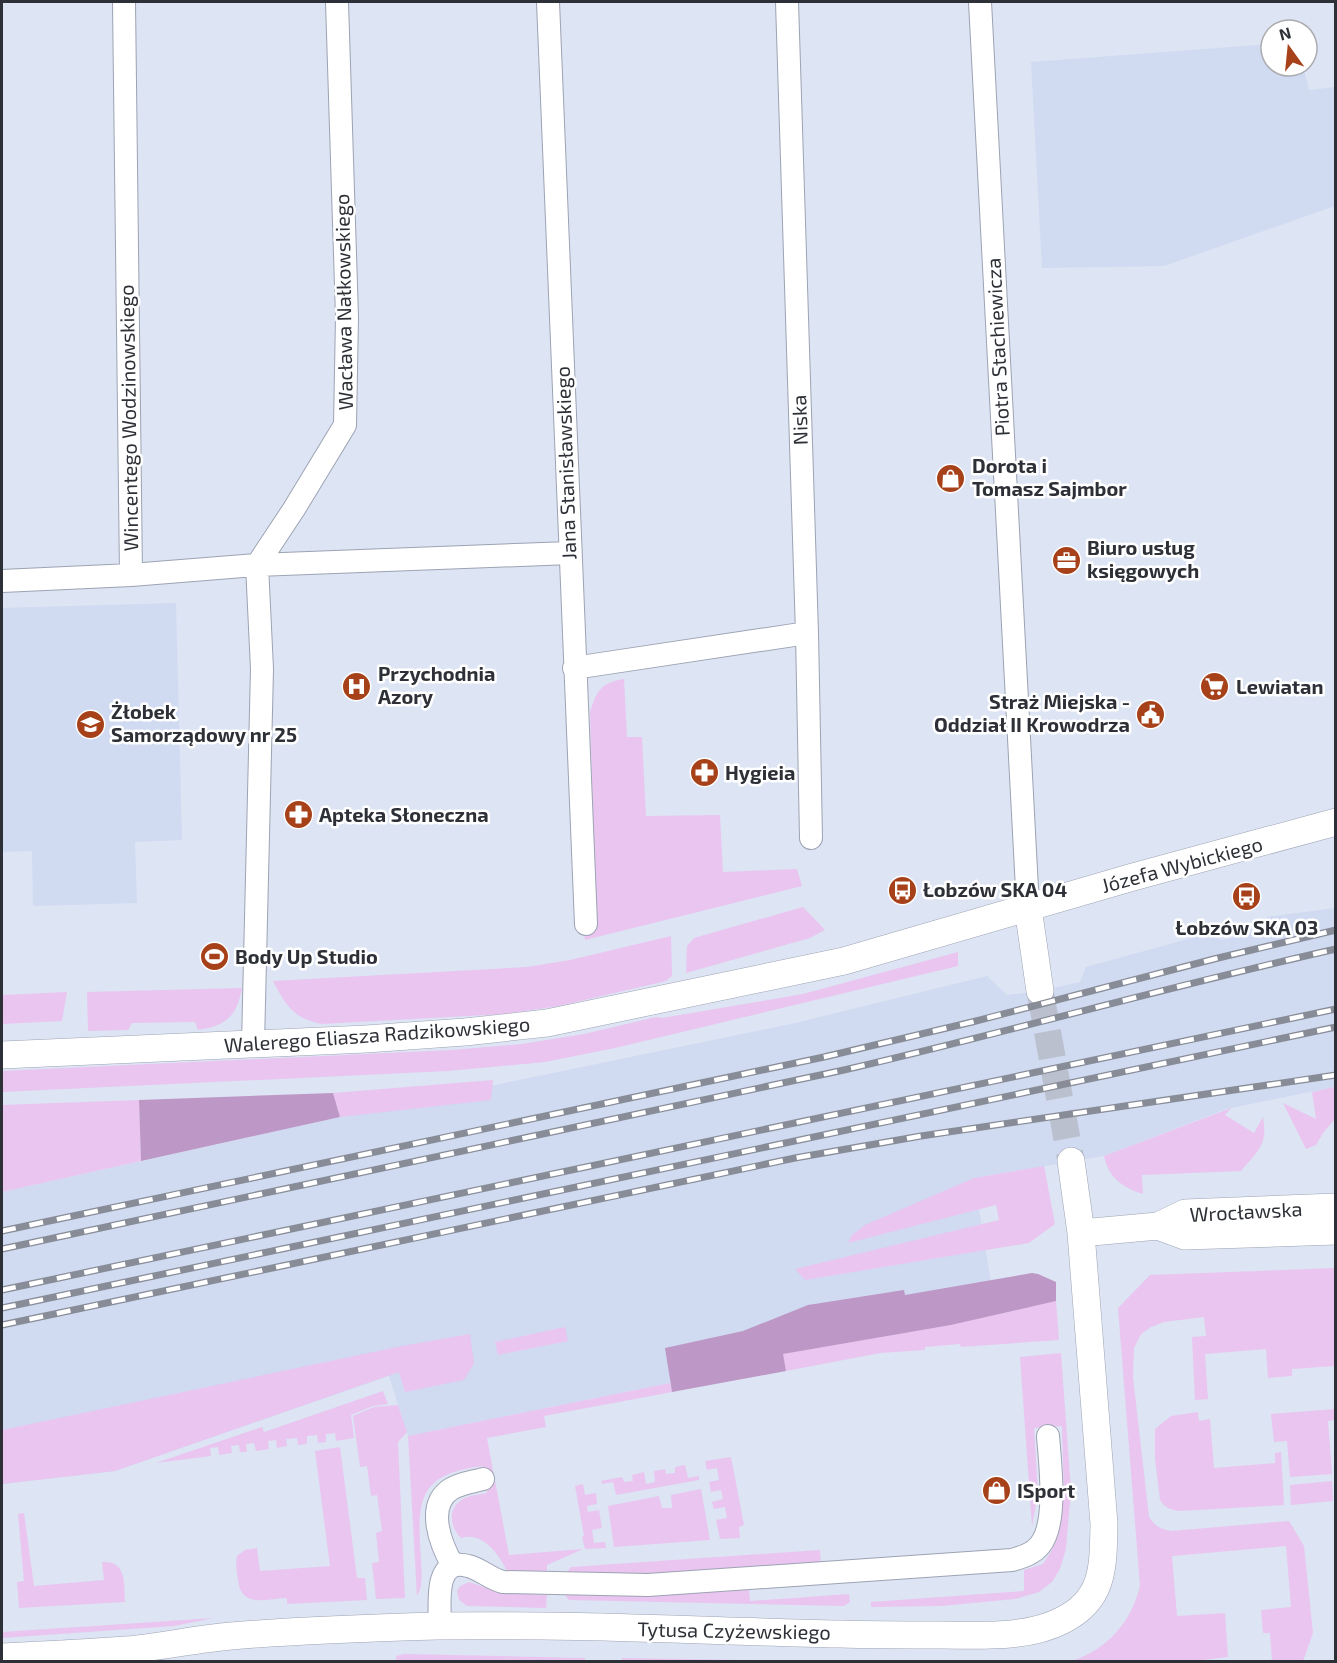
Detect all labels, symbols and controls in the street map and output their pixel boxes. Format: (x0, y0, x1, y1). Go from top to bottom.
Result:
north arrow (1259, 18, 1319, 78)
text: N (1277, 22, 1293, 44)
street label: Wacława Nałkowskiego (329, 193, 357, 411)
street label: Piotra Stachiewicza (980, 257, 1014, 437)
street label: Wincentego Wodzinowskiego (114, 284, 142, 552)
street label: Jana Stanisławskiego (550, 366, 580, 560)
street label: Niska (786, 394, 812, 446)
place label: Dorota i Tomasz Sajmbor (972, 453, 1127, 500)
shop icon: Dorota i Tomasz Sajmbor (935, 462, 967, 494)
place label: Biuro usług księgowych (1087, 535, 1199, 583)
office icon: Biuro usług księgowych (1050, 544, 1082, 576)
place label: Przychodnia Azory (378, 661, 495, 709)
hospital icon: Przychodnia Azory (341, 670, 373, 702)
supermarket icon: Lewiatan (1199, 671, 1231, 703)
place label: Lewiatan (1236, 674, 1323, 698)
place label: Straż Miejska - Oddział II Krowodrza (934, 689, 1130, 736)
public building icon: Straż Miejska - Oddział II Krowodrza (1135, 698, 1167, 730)
place label: Żłobek Samorządowy nr 25 (111, 699, 297, 747)
school or university icon: Żłobek Samorządowy nr 25 (74, 708, 106, 740)
pharmacy icon: Hygieia (688, 757, 720, 789)
place label: Hygieia (725, 760, 795, 785)
pharmacy icon: Apteka Słoneczna (282, 799, 314, 831)
place label: Apteka Słoneczna (319, 802, 489, 826)
street label: Józefa Wybickiego (1099, 831, 1265, 897)
bus stop icon: Łobzów SKA 04 (886, 874, 918, 906)
place label: Łobzów SKA 04 (923, 877, 1067, 901)
bus stop icon: Łobzów SKA 03 (1231, 881, 1263, 913)
place label: Łobzów SKA 03 (1176, 915, 1318, 939)
sports icon: Body Up Studio (198, 941, 230, 973)
place label: Body Up Studio (235, 944, 378, 969)
street label: Walerego Eliasza Radzikowskiego (223, 1011, 531, 1057)
street label: Wrocławska (1189, 1196, 1303, 1226)
shop icon: ISport (980, 1475, 1012, 1507)
place label: ISport (1017, 1478, 1075, 1502)
street label: Tytusa Czyżewskiego (637, 1616, 831, 1644)

